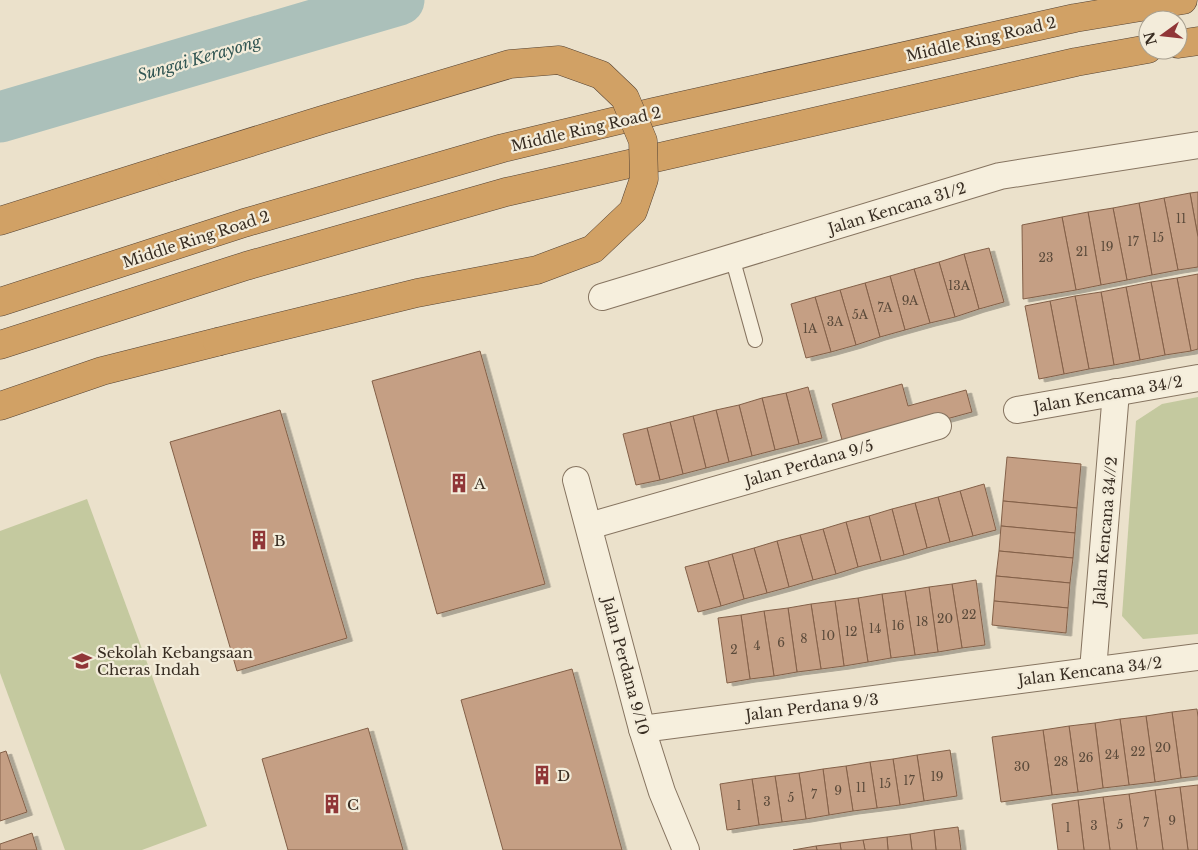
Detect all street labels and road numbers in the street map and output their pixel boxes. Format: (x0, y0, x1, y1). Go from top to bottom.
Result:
street label: Middle Ring Road 2 (904, 12, 1058, 66)
street label: Middle Ring Road 2 (509, 102, 663, 156)
street label: Jalan Kencana 31/2 (824, 178, 968, 239)
street label: Middle Ring Road 2 (120, 206, 272, 272)
street label: Jalan Kencama 34/2 (1030, 372, 1184, 417)
street label: Jalan Perdana 9/5 (740, 436, 876, 491)
street label: Jalan Kencana 34//2 (1089, 456, 1121, 608)
street label: Jalan Perdana 9/10 (598, 593, 654, 737)
street label: Jalan Kencana 34/2 (1015, 653, 1163, 690)
street label: Jalan Perdana 9/3 (742, 689, 880, 725)

